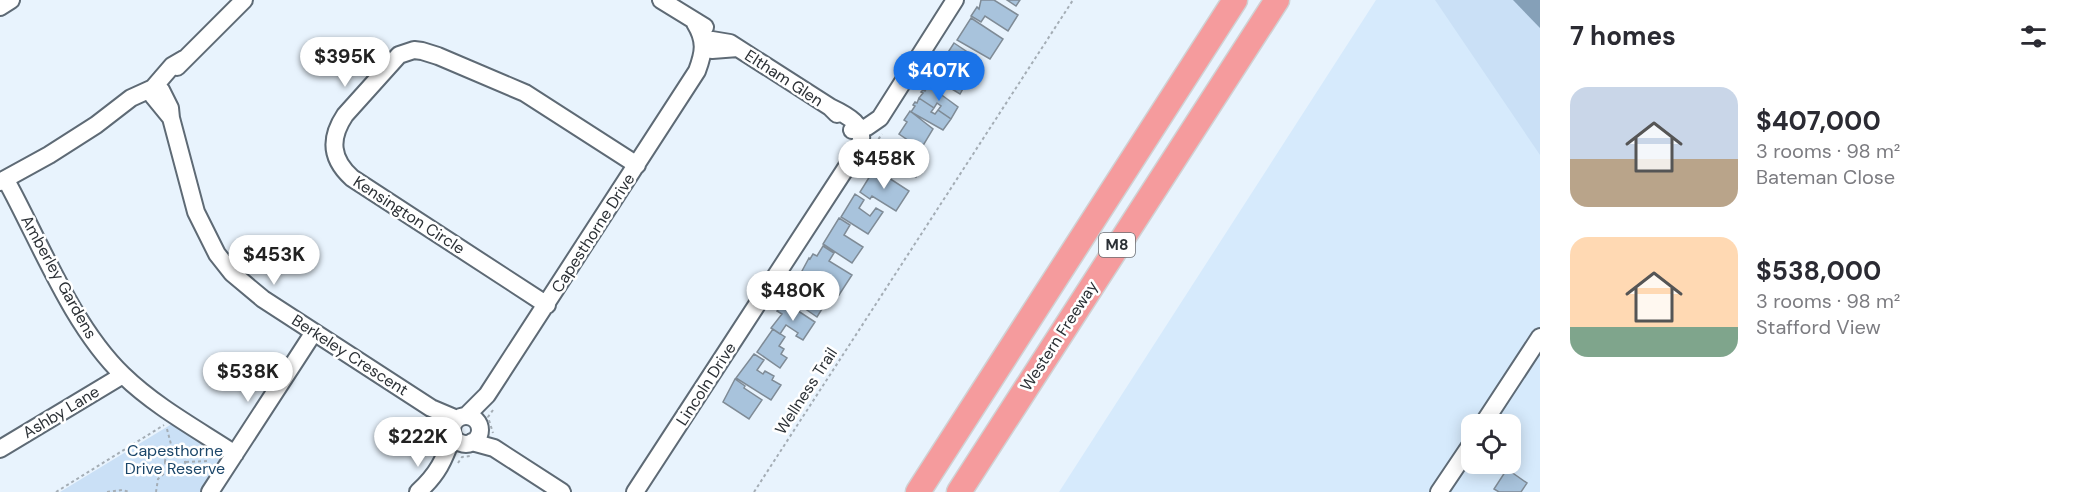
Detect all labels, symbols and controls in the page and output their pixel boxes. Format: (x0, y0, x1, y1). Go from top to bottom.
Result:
text: 7 homes (1570, 19, 1676, 53)
icon: filters (2017, 20, 2050, 53)
pin: $395K (303, 37, 387, 88)
text: $395K (314, 43, 376, 69)
street label: Eltham Glen (741, 45, 827, 111)
pin: $407K (897, 51, 981, 102)
text: $407K (908, 57, 970, 83)
text: $407,000 (1756, 104, 1881, 138)
icon: home (1618, 111, 1690, 183)
text: 3 rooms · 98 m² (1756, 138, 1900, 164)
pin: $458K (842, 139, 926, 190)
text: $458K (852, 145, 916, 171)
text: Bateman Close (1756, 164, 1895, 190)
street label: Capesthorne Drive (547, 169, 639, 297)
street label: Kensington Circle (349, 171, 469, 259)
street label: Amberley Gardens (16, 211, 102, 343)
road number: M8 (1099, 233, 1135, 257)
pin: $453K (232, 235, 316, 286)
text: $453K (243, 241, 305, 267)
text: $538,000 (1756, 254, 1881, 288)
icon: home (1618, 261, 1690, 333)
pin: $480K (751, 271, 835, 322)
text: $480K (761, 277, 825, 303)
street label: Western Freeway (1016, 277, 1103, 395)
text: 3 rooms · 98 m² (1756, 288, 1900, 314)
street label: Berkeley Crescent (288, 310, 412, 400)
text: Stafford View (1756, 314, 1881, 340)
street label: Lincoln Drive (671, 338, 741, 430)
street label: Wellness Trail (770, 344, 842, 438)
pin: $538K (206, 352, 290, 403)
text: $538K (217, 358, 279, 384)
street label: Ashby Lane (19, 381, 103, 443)
map controls (1461, 414, 1521, 474)
button: locate (1461, 414, 1521, 474)
pin: $222K (376, 417, 460, 468)
text: $222K (388, 423, 448, 449)
park label: Capesthorne Drive Reserve (125, 440, 225, 479)

